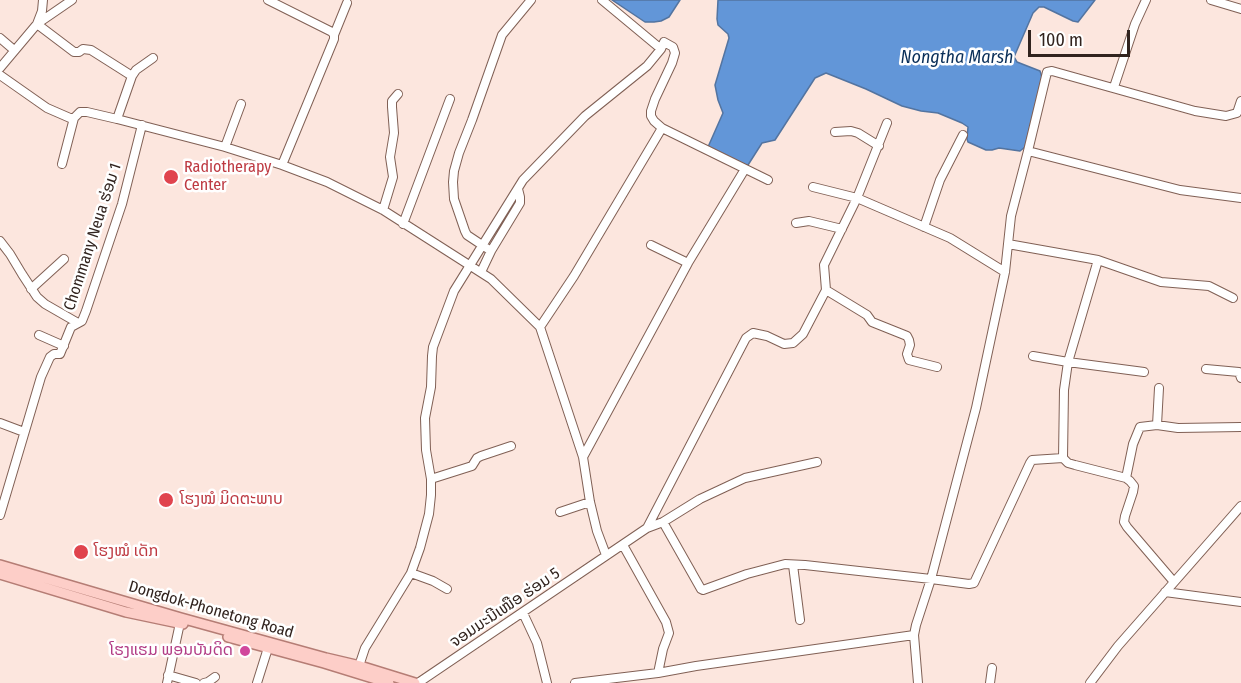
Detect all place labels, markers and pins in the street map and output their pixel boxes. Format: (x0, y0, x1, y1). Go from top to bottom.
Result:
place label: Radiotherapy Center (184, 158, 272, 196)
marker: Radiotherapy Center (162, 168, 180, 186)
place label: ໂຮງໝໍ ມິດຕະພາບ (180, 490, 283, 510)
marker: ໂຮງໝໍ ມິດຕະພາບ (157, 491, 175, 509)
place label: ໂຮງໝໍ ເດັກ (94, 542, 158, 562)
marker: ໂຮງໝໍ ເດັກ (72, 543, 90, 561)
place label: ໂຮງແຮມ ພອນບັນດິດ (110, 641, 233, 661)
marker: ໂຮງແຮມ ພອນບັນດິດ (238, 644, 252, 658)

